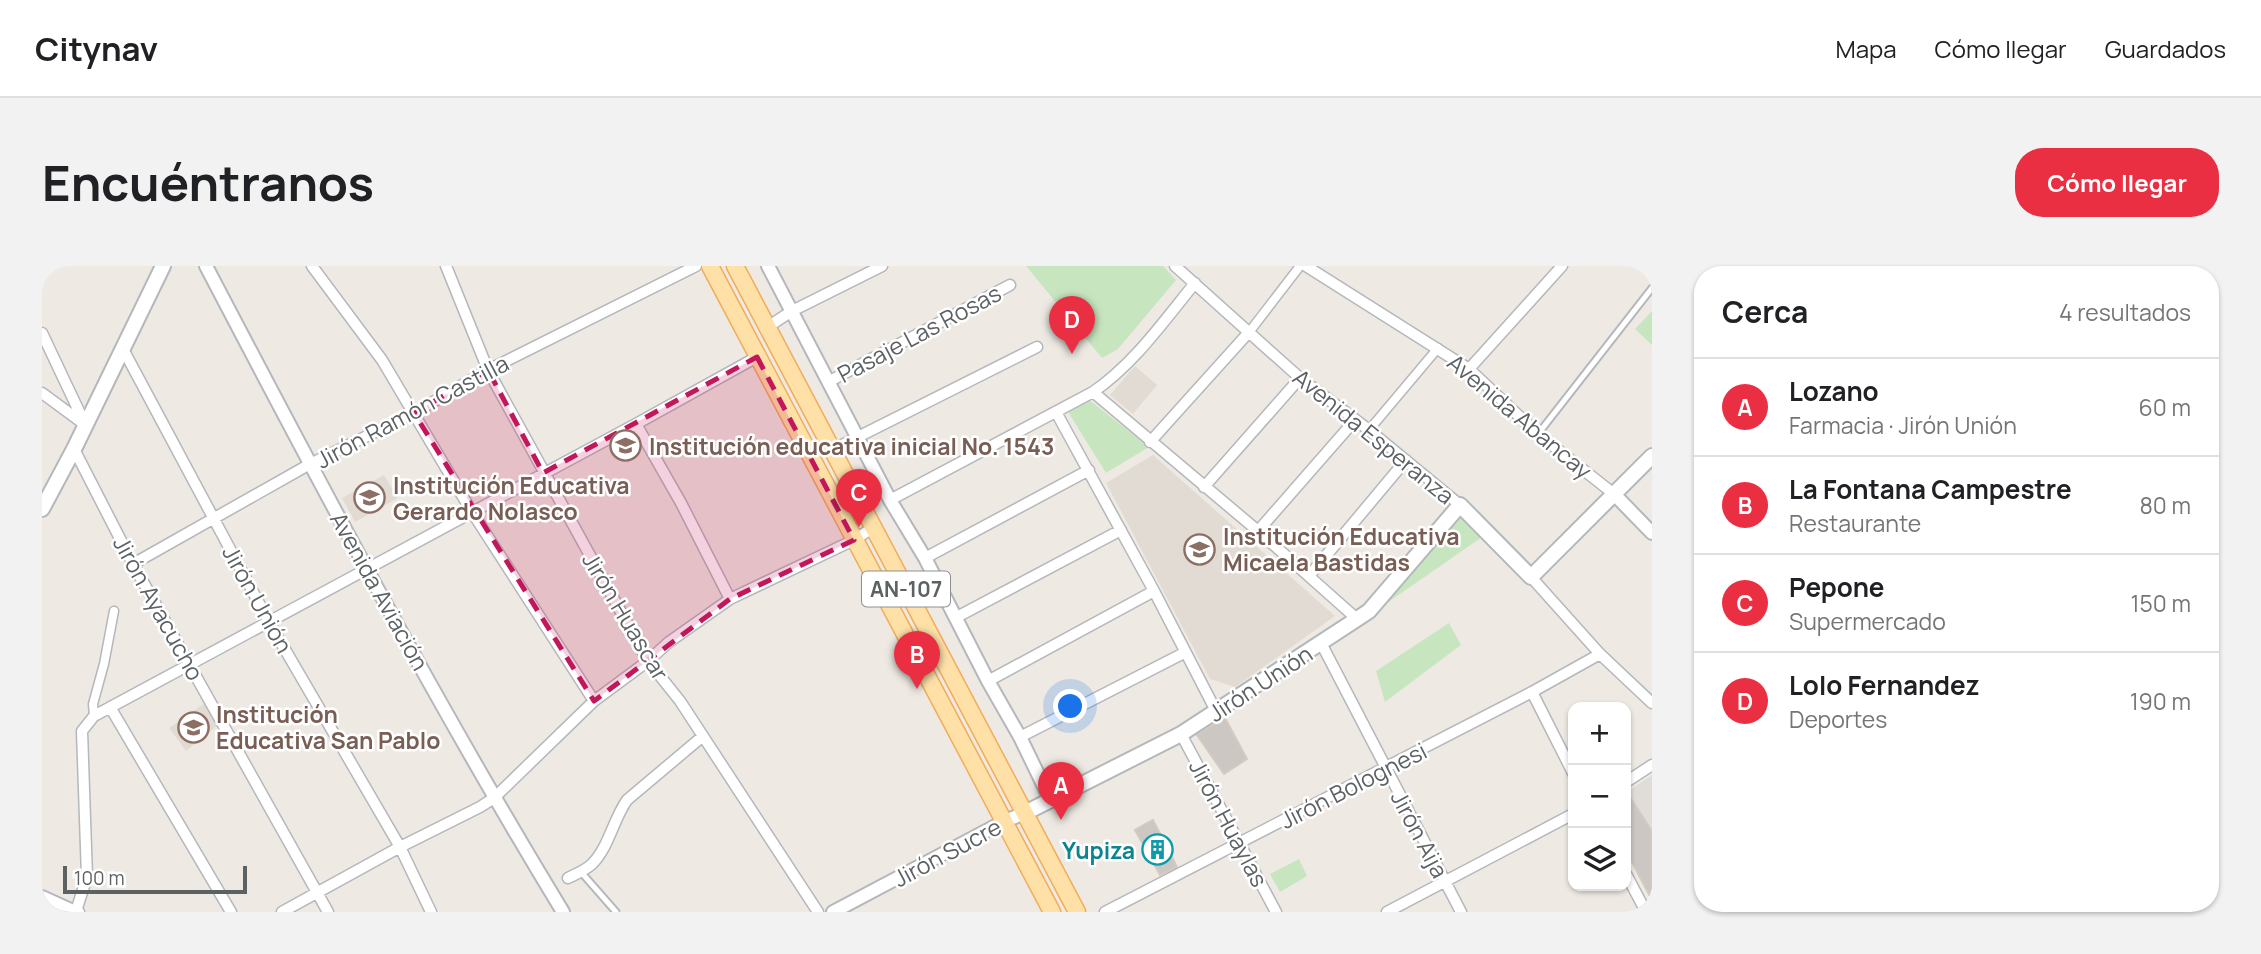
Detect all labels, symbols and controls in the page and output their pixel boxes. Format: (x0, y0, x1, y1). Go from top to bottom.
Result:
text: Citynav (35, 26, 158, 71)
text: Mapa (1836, 32, 1897, 65)
text: Cómo llegar (1935, 32, 2067, 65)
text: Guardados (2105, 32, 2226, 65)
button: Cómo llegar (2015, 148, 2219, 217)
text: Encuéntranos (42, 149, 374, 216)
street label: Pasaje Las Rosas (832, 276, 1006, 390)
text: Cerca (1722, 291, 1808, 332)
pin: D (1049, 296, 1095, 354)
text: 4 resultados (2059, 296, 2191, 328)
street label: Avenida Abancay (1441, 346, 1599, 486)
street label: Jirón Ramón Castilla (310, 347, 514, 475)
street label: Avenida Esperanza (1287, 361, 1461, 511)
text: Lozano (1789, 373, 1879, 409)
text: A (1737, 391, 1753, 423)
text: 60 m (2139, 391, 2191, 423)
text: Farmacia · Jirón Unión (1789, 409, 2017, 441)
school or university icon: Institución educativa inicial No. 1543 (609, 429, 643, 463)
place label: Institución educativa inicial No. 1543 (649, 430, 1054, 462)
place label: Institución Educativa Gerardo Nolasco (393, 469, 630, 527)
pin: C (836, 469, 882, 527)
text: La Fontana Campestre (1789, 471, 2072, 507)
school or university icon: Institución Educativa Gerardo Nolasco (353, 481, 387, 515)
text: B (1738, 489, 1752, 521)
text: 80 m (2140, 489, 2191, 521)
street label: Avenida Aviación (323, 506, 437, 676)
text: Restaurante (1789, 507, 1921, 539)
place label: Institución Educativa Micaela Bastidas (1223, 520, 1460, 578)
street label: Jirón Ayacucho (106, 530, 212, 686)
school or university icon: Institución Educativa Micaela Bastidas (1183, 532, 1217, 566)
street label: Jirón Unión (215, 539, 301, 659)
street label: Jirón Huascar (575, 546, 677, 686)
text: Pepone (1789, 569, 1884, 605)
road number: AN-107 (862, 572, 950, 606)
text: C (1737, 587, 1754, 619)
text: 150 m (2131, 587, 2191, 619)
text: Supermercado (1789, 605, 1946, 637)
pin: B (894, 631, 940, 689)
street label: Jirón Unión (1202, 637, 1318, 729)
text: Lolo Fernandez (1789, 667, 1980, 703)
text: D (1737, 685, 1753, 717)
text: 190 m (2130, 685, 2191, 717)
your location (1053, 689, 1087, 723)
place label: Institución Educativa San Pablo (216, 698, 440, 756)
map controls (1568, 702, 1631, 891)
button: + (1568, 702, 1631, 765)
text: Deportes (1789, 703, 1887, 735)
school or university icon: Institución Educativa San Pablo (176, 710, 210, 744)
street label: Jirón Bolognesi (1274, 734, 1432, 836)
street label: Jirón Huaylas (1182, 754, 1276, 892)
pin: A (1038, 762, 1084, 820)
button: − (1568, 765, 1631, 828)
street label: Jirón Aija (1384, 785, 1456, 883)
street label: Jirón Sucre (887, 810, 1007, 894)
button: layers (1568, 828, 1631, 891)
building icon: Yupiza (1141, 833, 1175, 867)
place label: Yupiza (1062, 834, 1135, 866)
scale bar (63, 863, 247, 895)
text: 100 m (74, 865, 125, 891)

